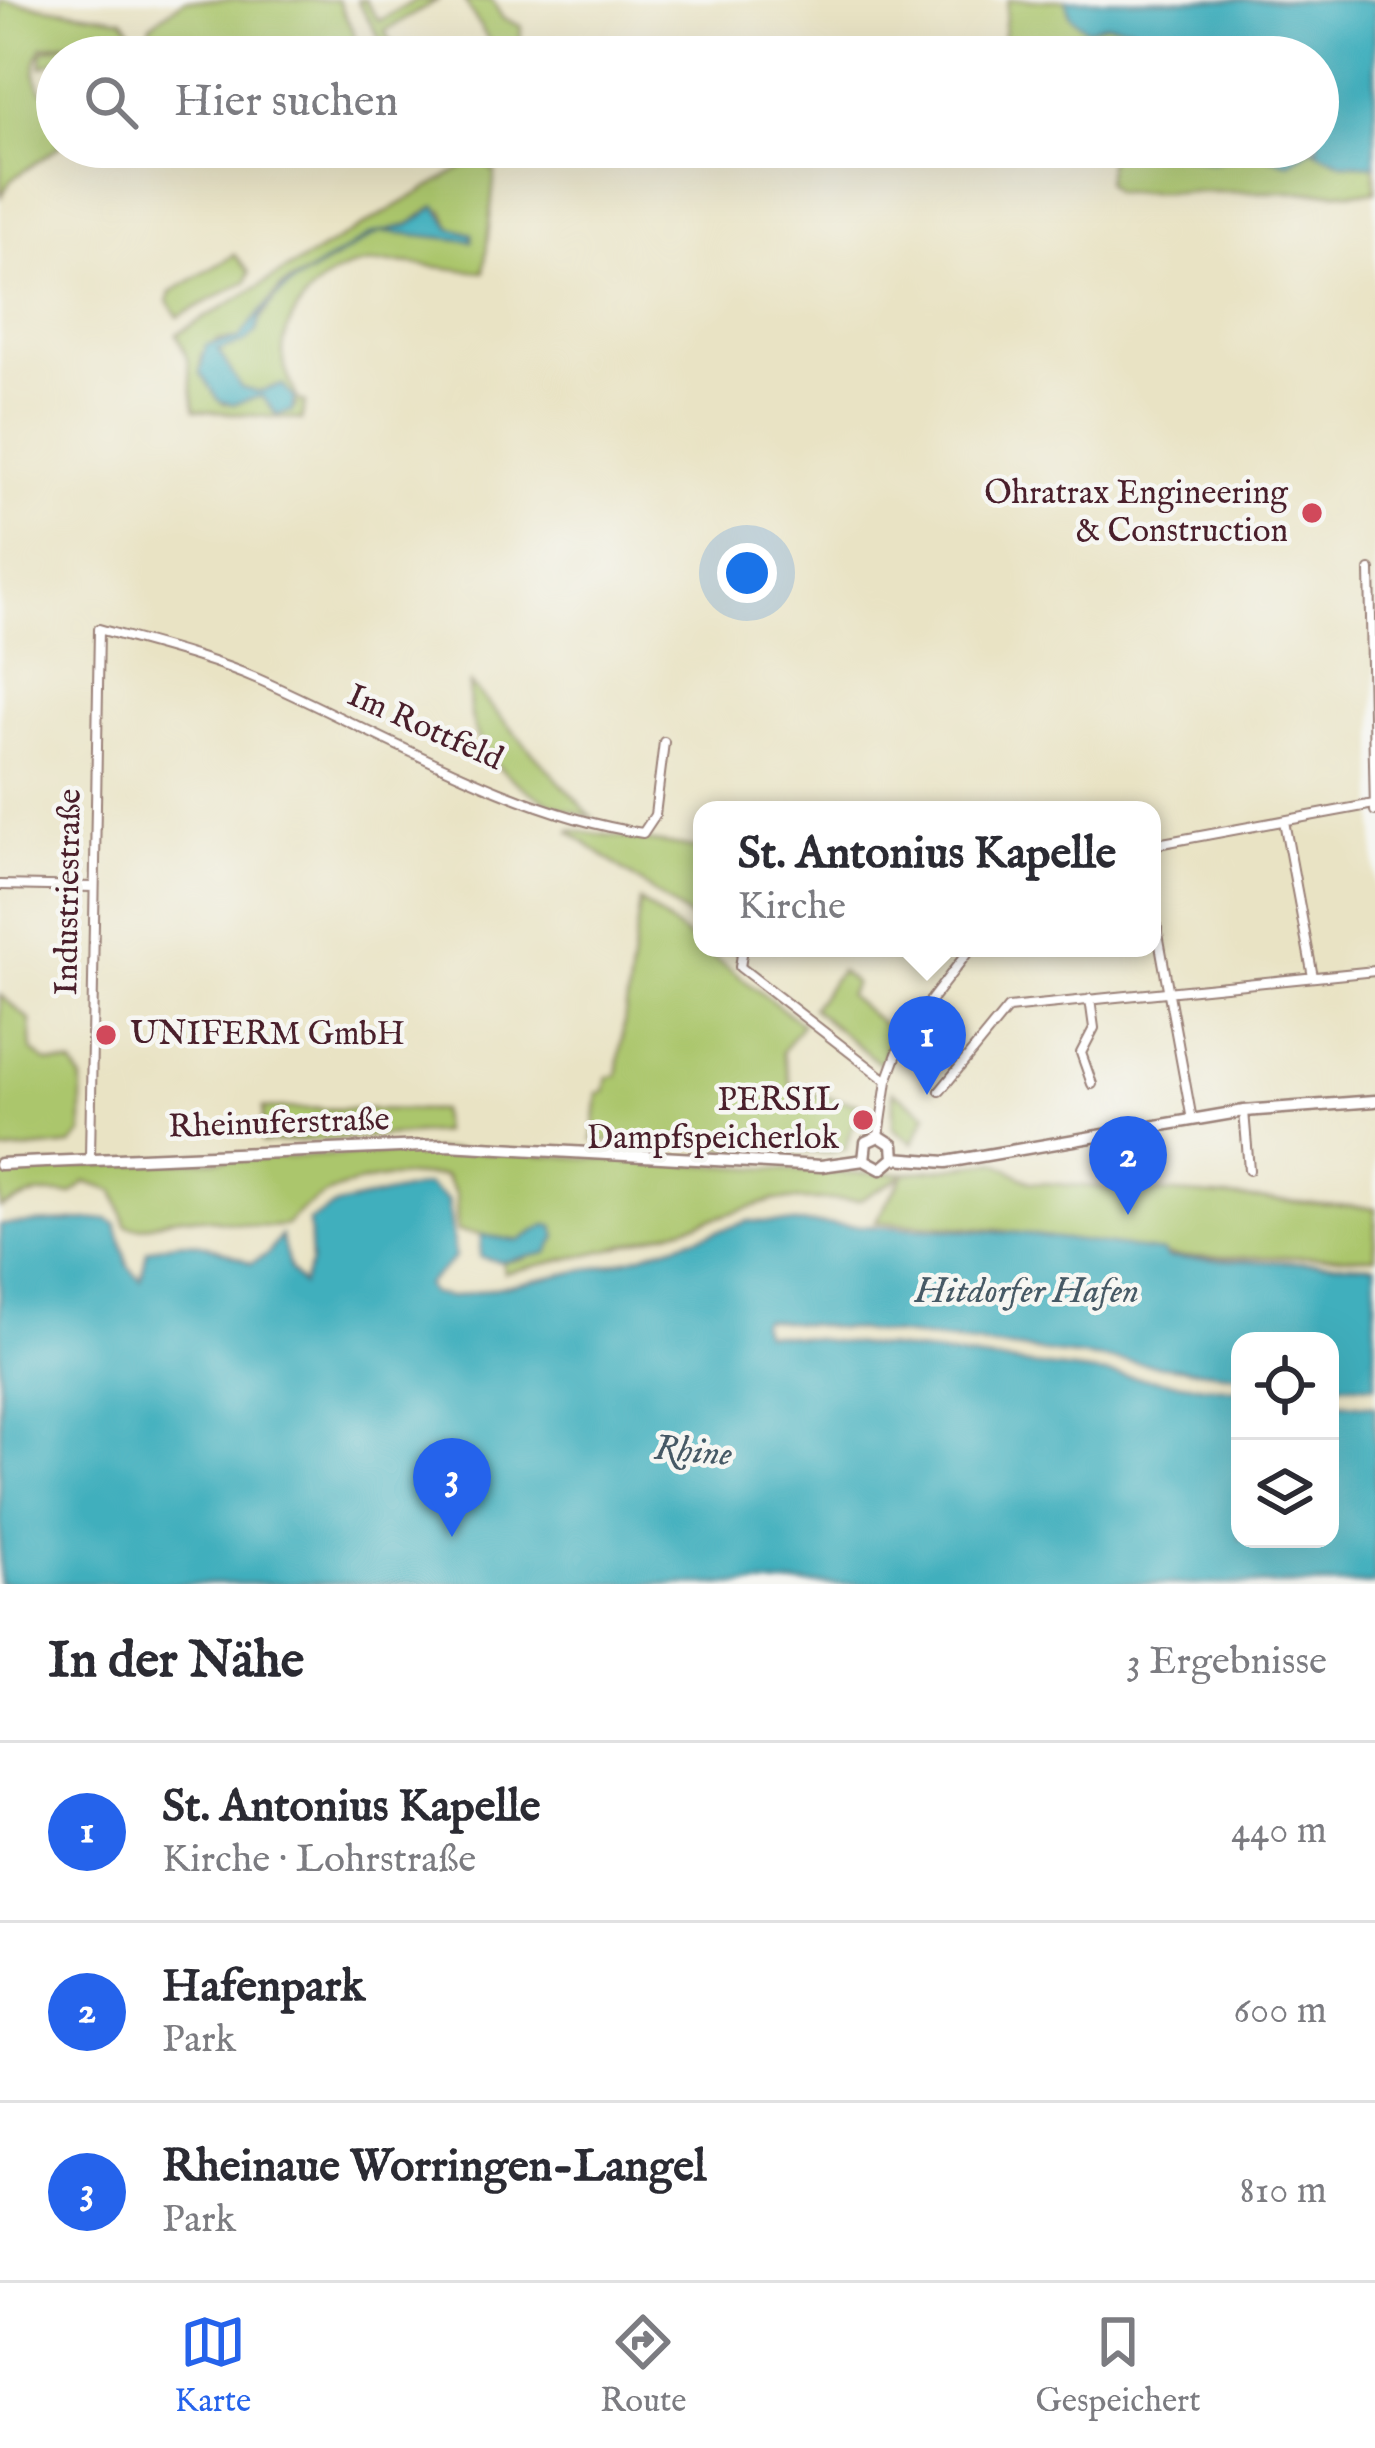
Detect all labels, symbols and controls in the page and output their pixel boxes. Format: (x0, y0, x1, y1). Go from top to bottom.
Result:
search box (36, 36, 1339, 168)
icon: search (78, 69, 144, 135)
text: Hier suchen (174, 74, 398, 131)
place label: Ohratrax Engineering & Construction (984, 473, 1289, 553)
marker: Ohratrax Engineering & Construction (1299, 500, 1325, 526)
your location (717, 543, 777, 603)
street label: Im Rottfeld (341, 675, 510, 781)
street label: Industriestraße (46, 788, 92, 996)
popup (693, 801, 1161, 957)
text: St. Antonius Kapelle (738, 826, 1116, 883)
text: Kirche (738, 883, 846, 932)
pin: 1 (888, 996, 966, 1095)
place label: UNIFERM GmbH (130, 1014, 405, 1056)
marker: UNIFERM GmbH (93, 1022, 119, 1048)
place label: PERSIL Dampfspeicherlok (587, 1080, 840, 1160)
street label: Rheinuferstraße (168, 1099, 390, 1149)
marker: PERSIL Dampfspeicherlok (850, 1107, 876, 1133)
pin: 2 (1089, 1116, 1167, 1215)
water label: Hitdorfer Hafen (914, 1269, 1139, 1315)
map controls (1231, 1332, 1339, 1548)
button: locate (1231, 1332, 1339, 1440)
water label: Rhine (652, 1426, 734, 1478)
pin: 3 (413, 1438, 491, 1537)
button: layers (1231, 1440, 1339, 1548)
text: In der Nähe (48, 1630, 304, 1695)
text: 3 Ergebnisse (1126, 1638, 1327, 1687)
text: St. Antonius Kapelle (162, 1779, 541, 1836)
text: 1 (80, 1807, 94, 1856)
text: 440 m (1231, 1807, 1327, 1856)
text: Kirche · Lohrstraße (162, 1836, 476, 1885)
text: Hafenpark (162, 1959, 365, 2016)
text: 2 (78, 1987, 96, 2036)
text: 600 m (1234, 1987, 1327, 2036)
text: Park (162, 2016, 236, 2065)
text: Rheinaue Worringen-Langel (162, 2139, 706, 2196)
text: 3 (80, 2167, 94, 2216)
text: 810 m (1240, 2167, 1327, 2216)
text: Park (162, 2196, 236, 2245)
tab: Karte (175, 2309, 251, 2423)
tab: Route (600, 2309, 686, 2423)
tab: Gespeichert (1036, 2309, 1200, 2423)

